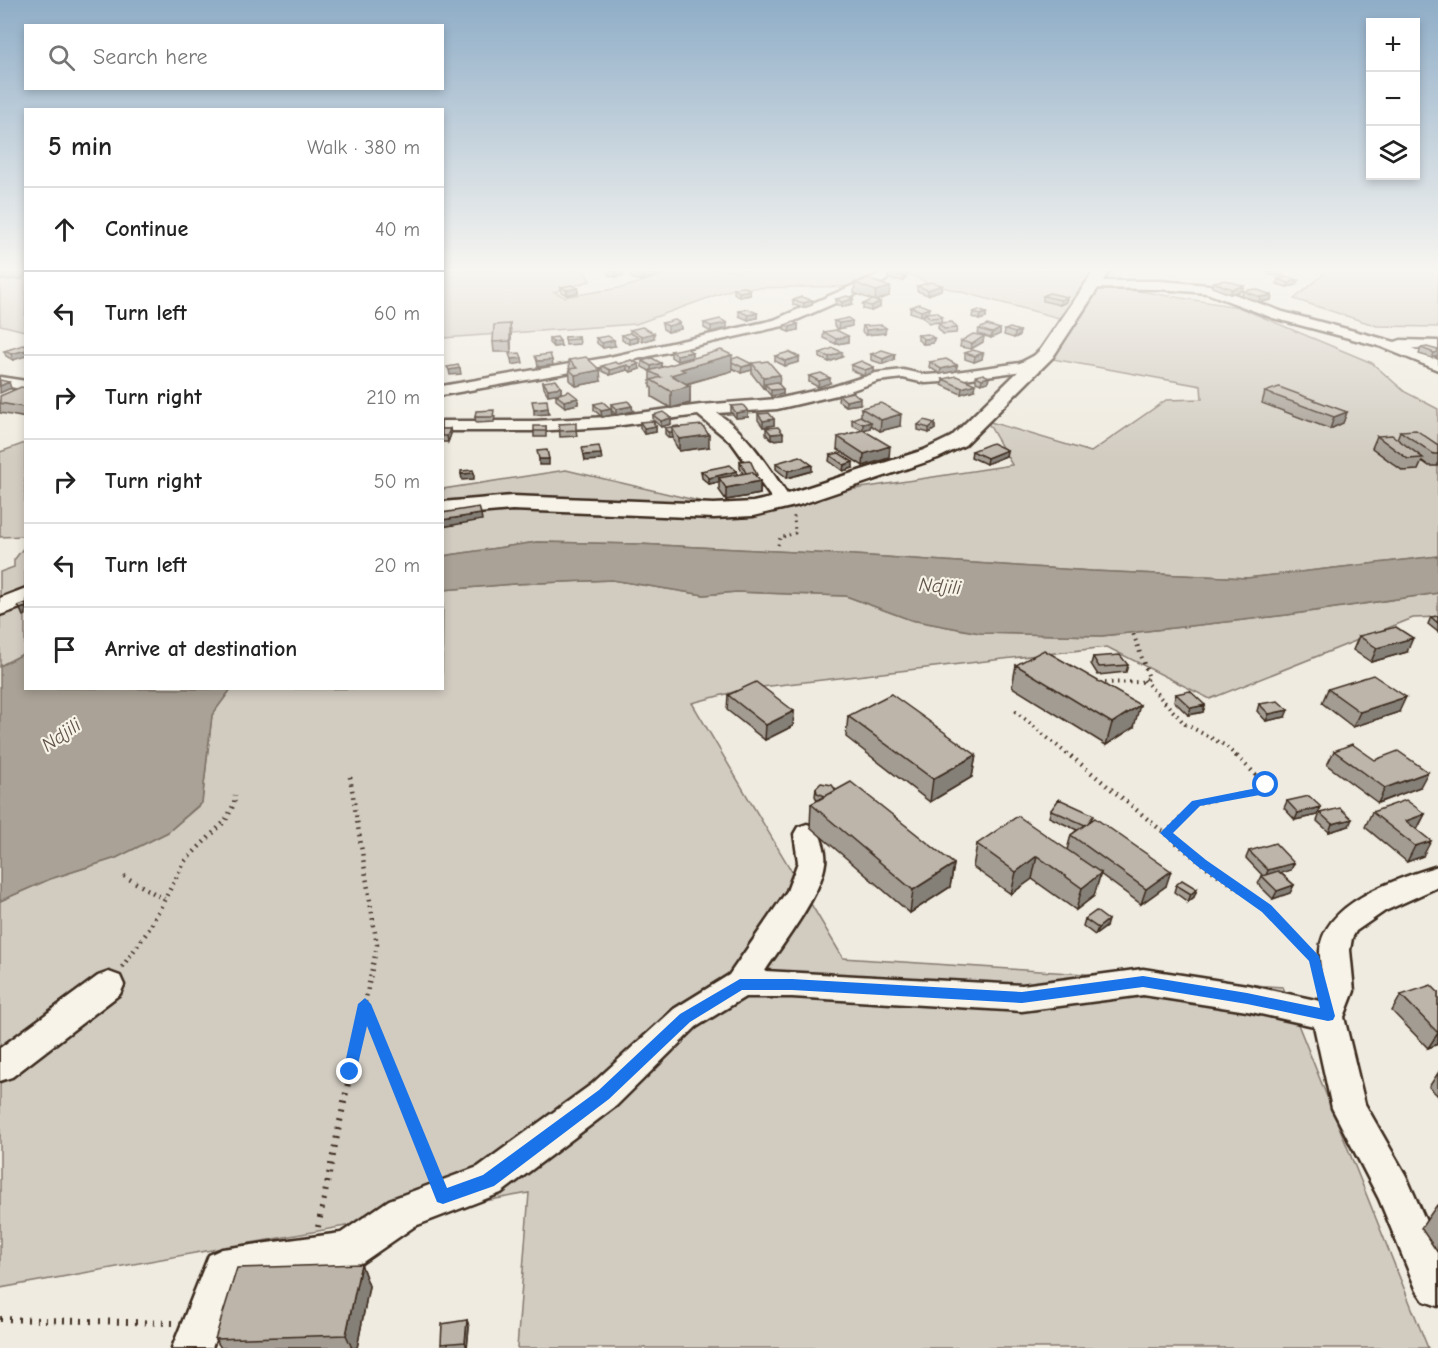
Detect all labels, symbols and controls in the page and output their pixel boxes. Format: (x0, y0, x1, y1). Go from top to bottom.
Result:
map controls (1366, 18, 1420, 180)
button: + (1366, 18, 1420, 72)
search box (24, 24, 444, 90)
icon: search (45, 41, 78, 74)
text: Search here (93, 44, 208, 70)
button: − (1366, 72, 1420, 126)
button: layers (1366, 126, 1420, 180)
text: 5 min (48, 132, 112, 162)
text: Walk · 380 m (307, 136, 420, 159)
icon: ahead (48, 213, 81, 246)
text: Continue (105, 216, 188, 242)
text: 40 m (375, 218, 420, 241)
icon: left (48, 297, 81, 330)
text: Turn left (105, 300, 187, 326)
text: 60 m (374, 302, 420, 325)
icon: right (48, 381, 81, 414)
text: Turn right (105, 384, 202, 410)
text: 210 m (366, 386, 420, 409)
icon: right (48, 465, 81, 498)
text: Turn right (105, 468, 202, 494)
text: 50 m (374, 470, 420, 493)
icon: left (48, 549, 81, 582)
text: Turn left (105, 552, 187, 578)
text: 20 m (374, 554, 420, 577)
water label: Ndjili (918, 573, 963, 599)
icon: arrive (48, 633, 81, 666)
text: Arrive at destination (105, 636, 297, 662)
water label: Ndjili (37, 713, 85, 757)
route start (1252, 771, 1278, 797)
route end (336, 1058, 362, 1084)

